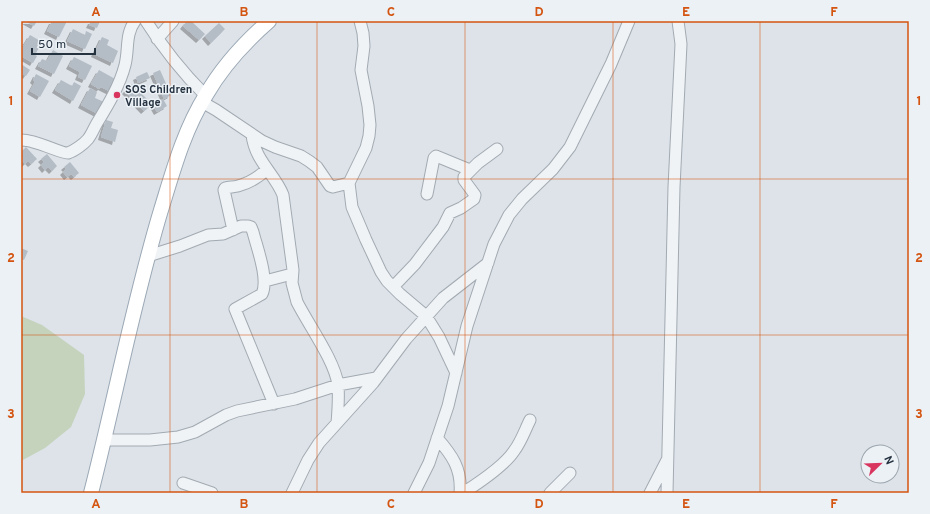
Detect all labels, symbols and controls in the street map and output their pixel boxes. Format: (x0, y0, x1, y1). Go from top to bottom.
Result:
text: A (91, 5, 101, 21)
text: B (240, 5, 249, 21)
text: C (387, 5, 395, 21)
text: D (534, 5, 544, 21)
text: E (682, 5, 690, 21)
text: F (830, 5, 838, 21)
scale bar (32, 30, 95, 56)
text: 50 m (38, 37, 66, 53)
place label: SOS Children Village (125, 83, 192, 110)
marker: SOS Children Village (112, 90, 122, 100)
text: 1 (8, 94, 14, 110)
text: 1 (916, 94, 922, 110)
text: 2 (7, 251, 15, 267)
text: 2 (915, 251, 923, 267)
text: 3 (7, 407, 15, 423)
text: 3 (915, 407, 923, 423)
north arrow (860, 444, 900, 484)
text: N (880, 454, 896, 467)
text: A (91, 497, 101, 513)
text: B (240, 497, 249, 513)
text: C (387, 497, 395, 513)
text: D (534, 497, 544, 513)
text: E (682, 497, 690, 513)
text: F (830, 497, 838, 513)

